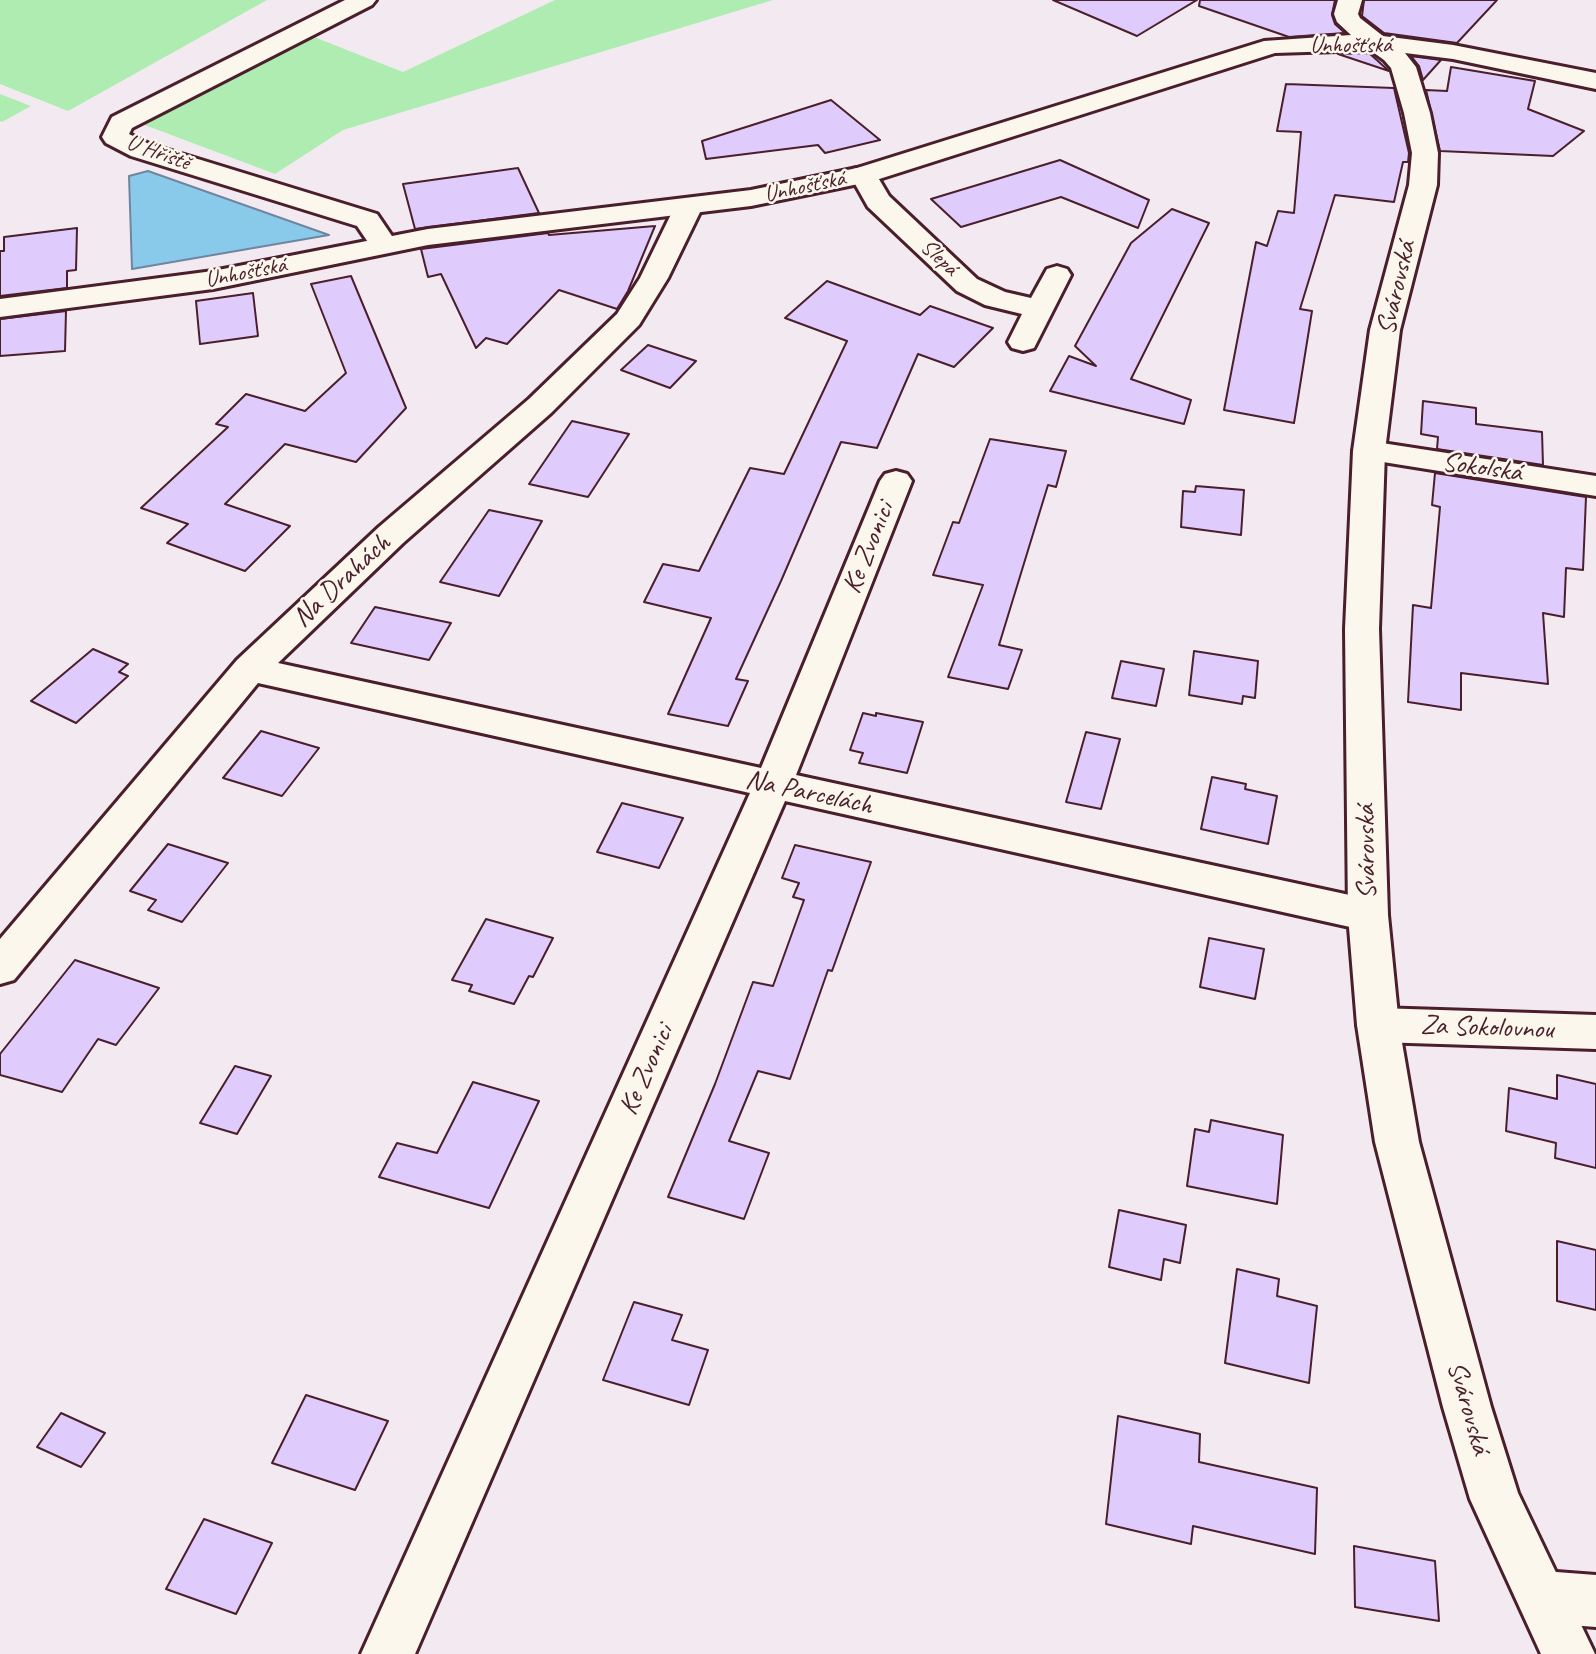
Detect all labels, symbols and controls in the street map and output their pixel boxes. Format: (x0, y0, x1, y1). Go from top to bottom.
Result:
street label: Unhošťská (1310, 32, 1392, 60)
street label: U Hřiště (123, 129, 193, 177)
street label: Unhošťská (762, 165, 848, 209)
street label: Slepá (914, 234, 964, 282)
street label: Svárovská (1370, 238, 1424, 338)
street label: Unhošťská (203, 252, 289, 294)
street label: Sokolská (1440, 446, 1524, 490)
street label: Ke Zvonici (836, 497, 902, 599)
street label: Na Drahách (286, 527, 398, 635)
street label: Na Parcelách (743, 763, 875, 823)
street label: Svárovská (1349, 804, 1385, 900)
street label: Za Sokolovnou (1420, 1009, 1554, 1047)
street label: Ke Zvonici (612, 1020, 682, 1120)
street label: Svárovská (1439, 1358, 1497, 1458)

